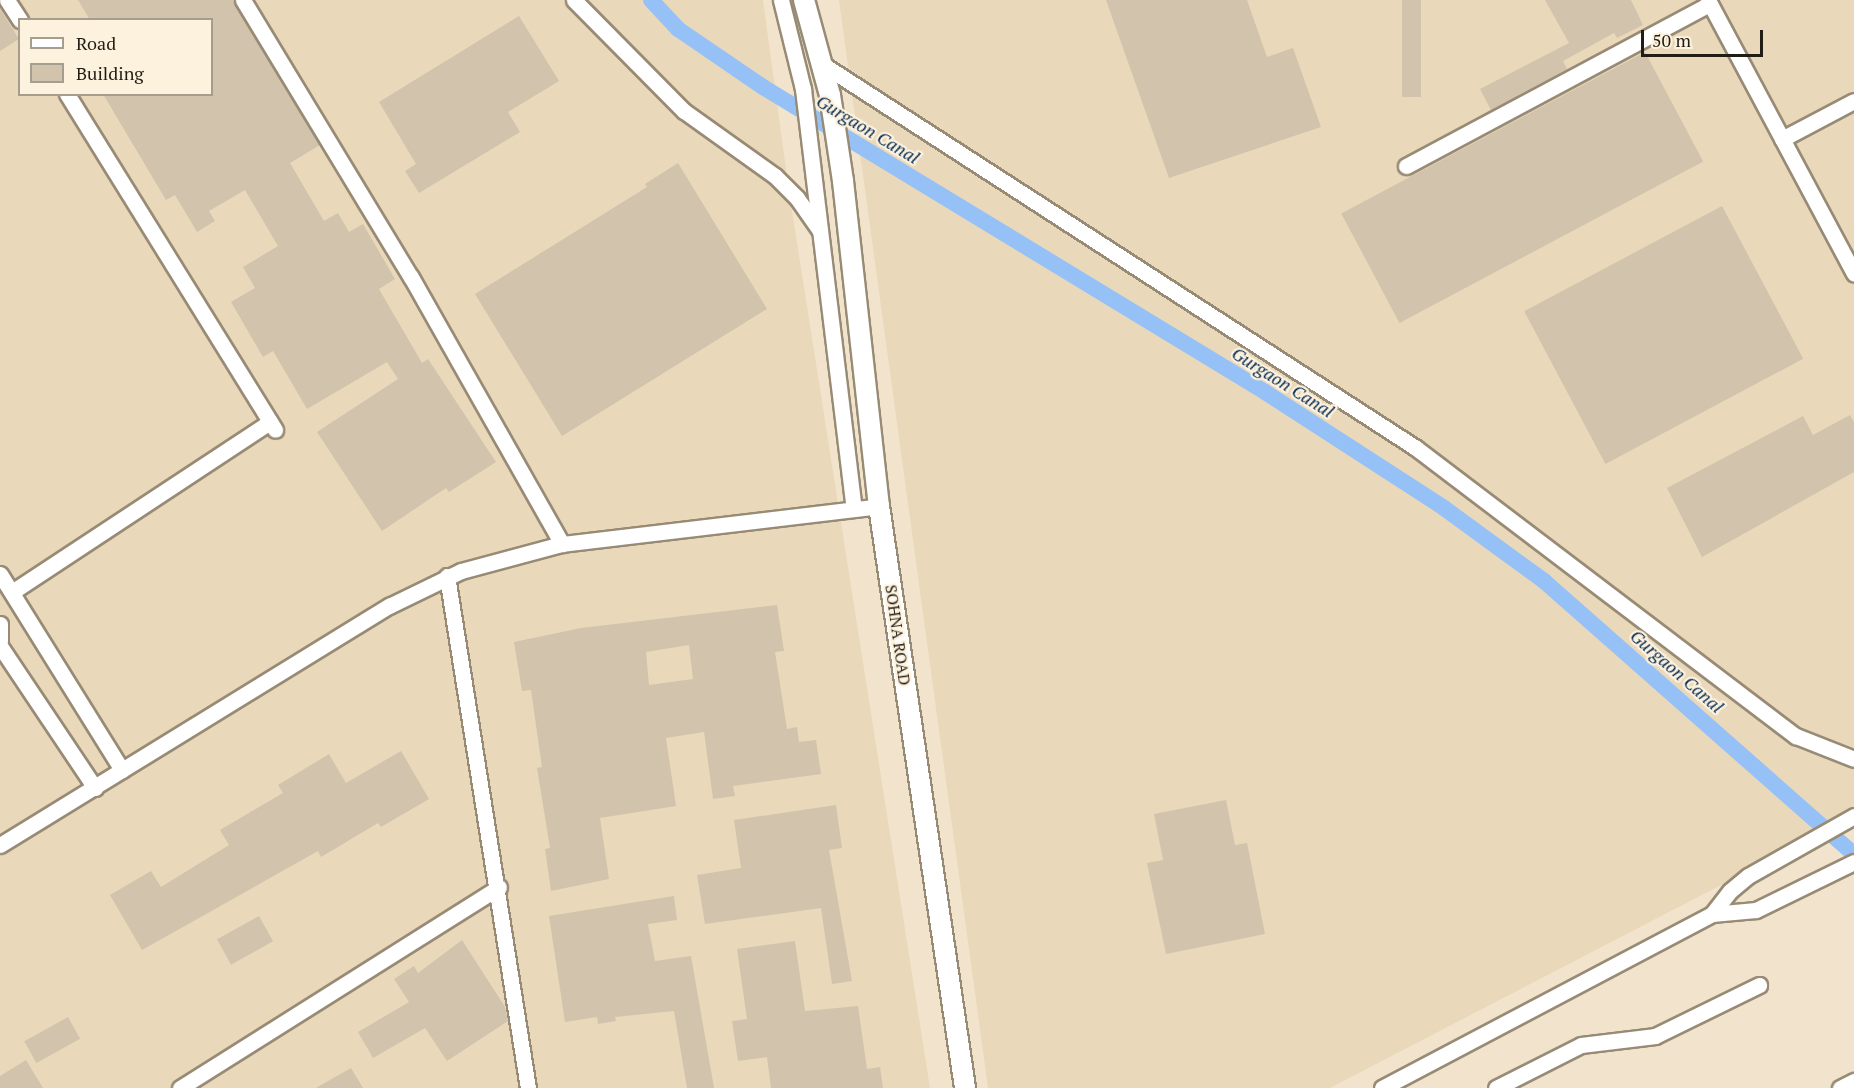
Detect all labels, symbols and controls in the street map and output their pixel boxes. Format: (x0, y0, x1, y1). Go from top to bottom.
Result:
legend (18, 18, 213, 96)
scale bar (1644, 18, 1766, 56)
text: 50 m (1652, 28, 1691, 52)
text: Road (76, 31, 116, 55)
text: Building (76, 61, 144, 85)
water label: Gurgaon Canal (813, 90, 923, 168)
water label: Gurgaon Canal (1228, 342, 1338, 422)
street label: SOHNA ROAD (881, 583, 915, 687)
water label: Gurgaon Canal (1626, 625, 1728, 717)

